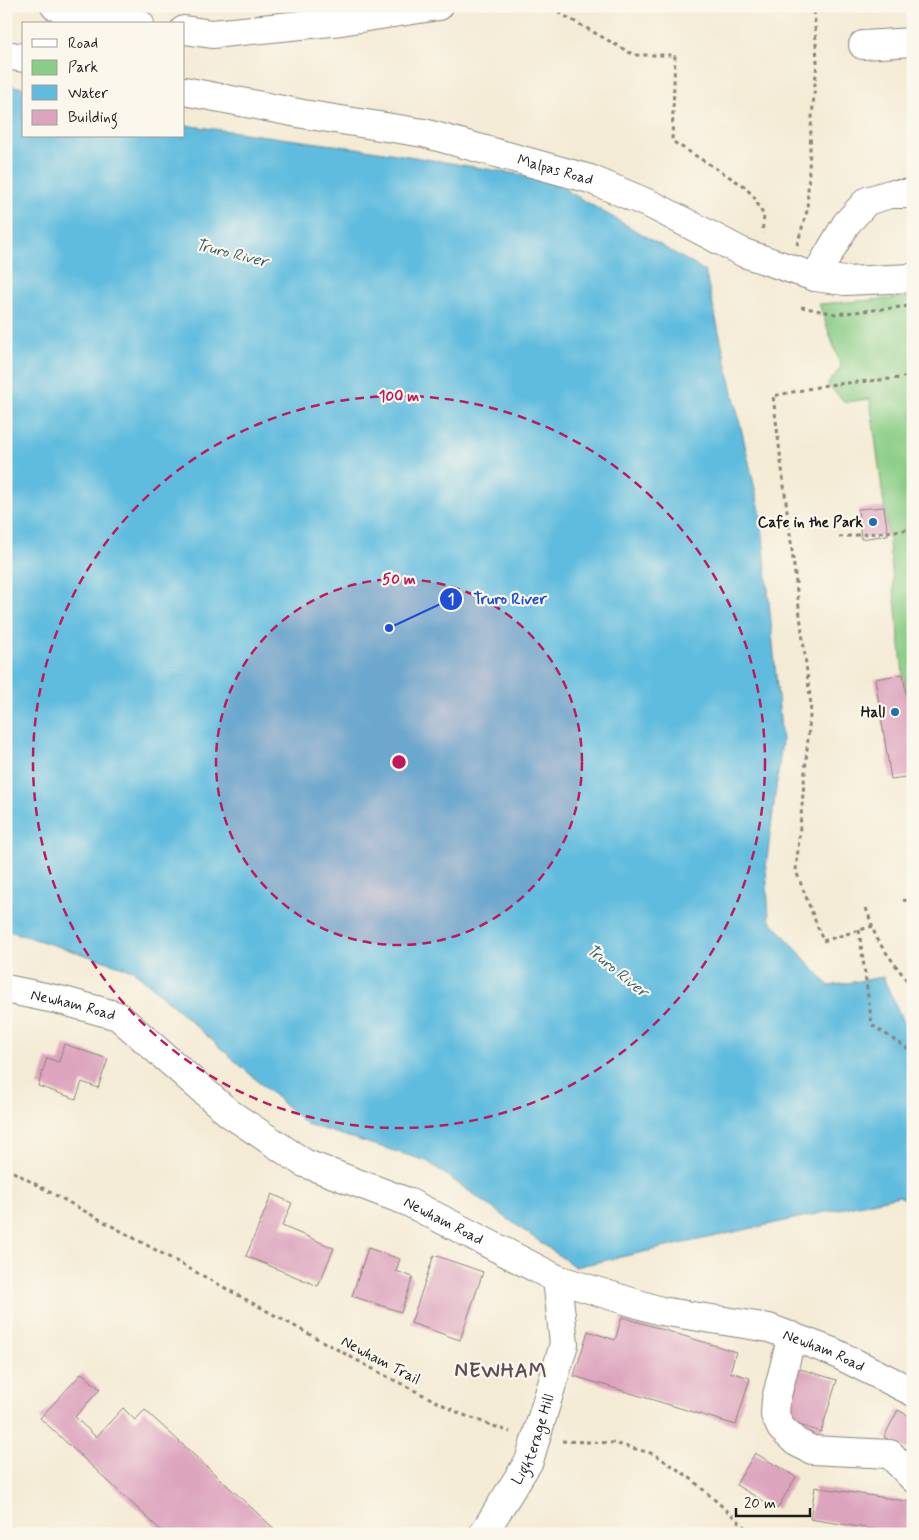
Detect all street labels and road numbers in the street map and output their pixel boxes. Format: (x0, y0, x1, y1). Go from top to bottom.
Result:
street label: Malpas Road (515, 150, 595, 190)
street label: Newham Road (29, 985, 118, 1026)
street label: Newham Road (400, 1193, 486, 1250)
street label: Newham Road (780, 1325, 868, 1377)
street label: Newham Trail (337, 1332, 424, 1390)
street label: Lighterage Hill (507, 1392, 559, 1489)

